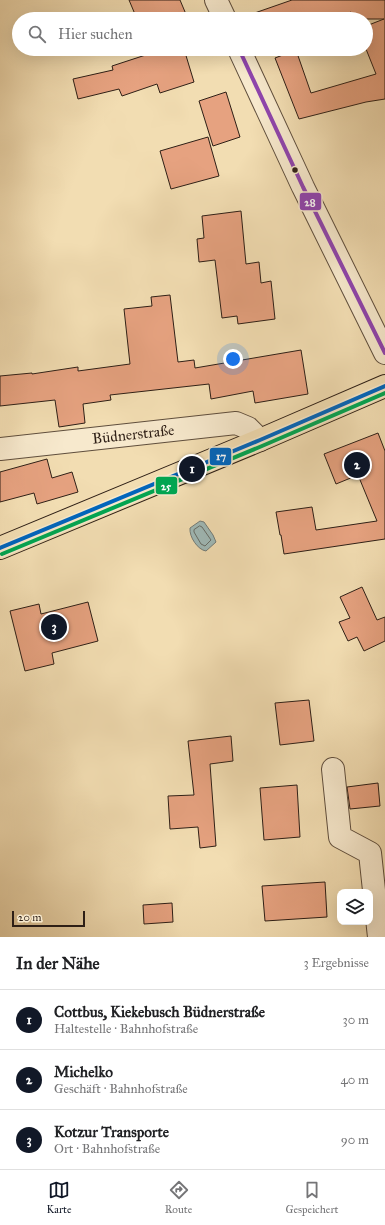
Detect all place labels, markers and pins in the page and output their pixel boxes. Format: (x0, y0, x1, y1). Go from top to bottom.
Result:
unlabelled marker (290, 165, 300, 175)
pin: 2 (344, 450, 370, 480)
pin: 1 (179, 454, 205, 484)
pin: 3 (41, 612, 67, 642)

